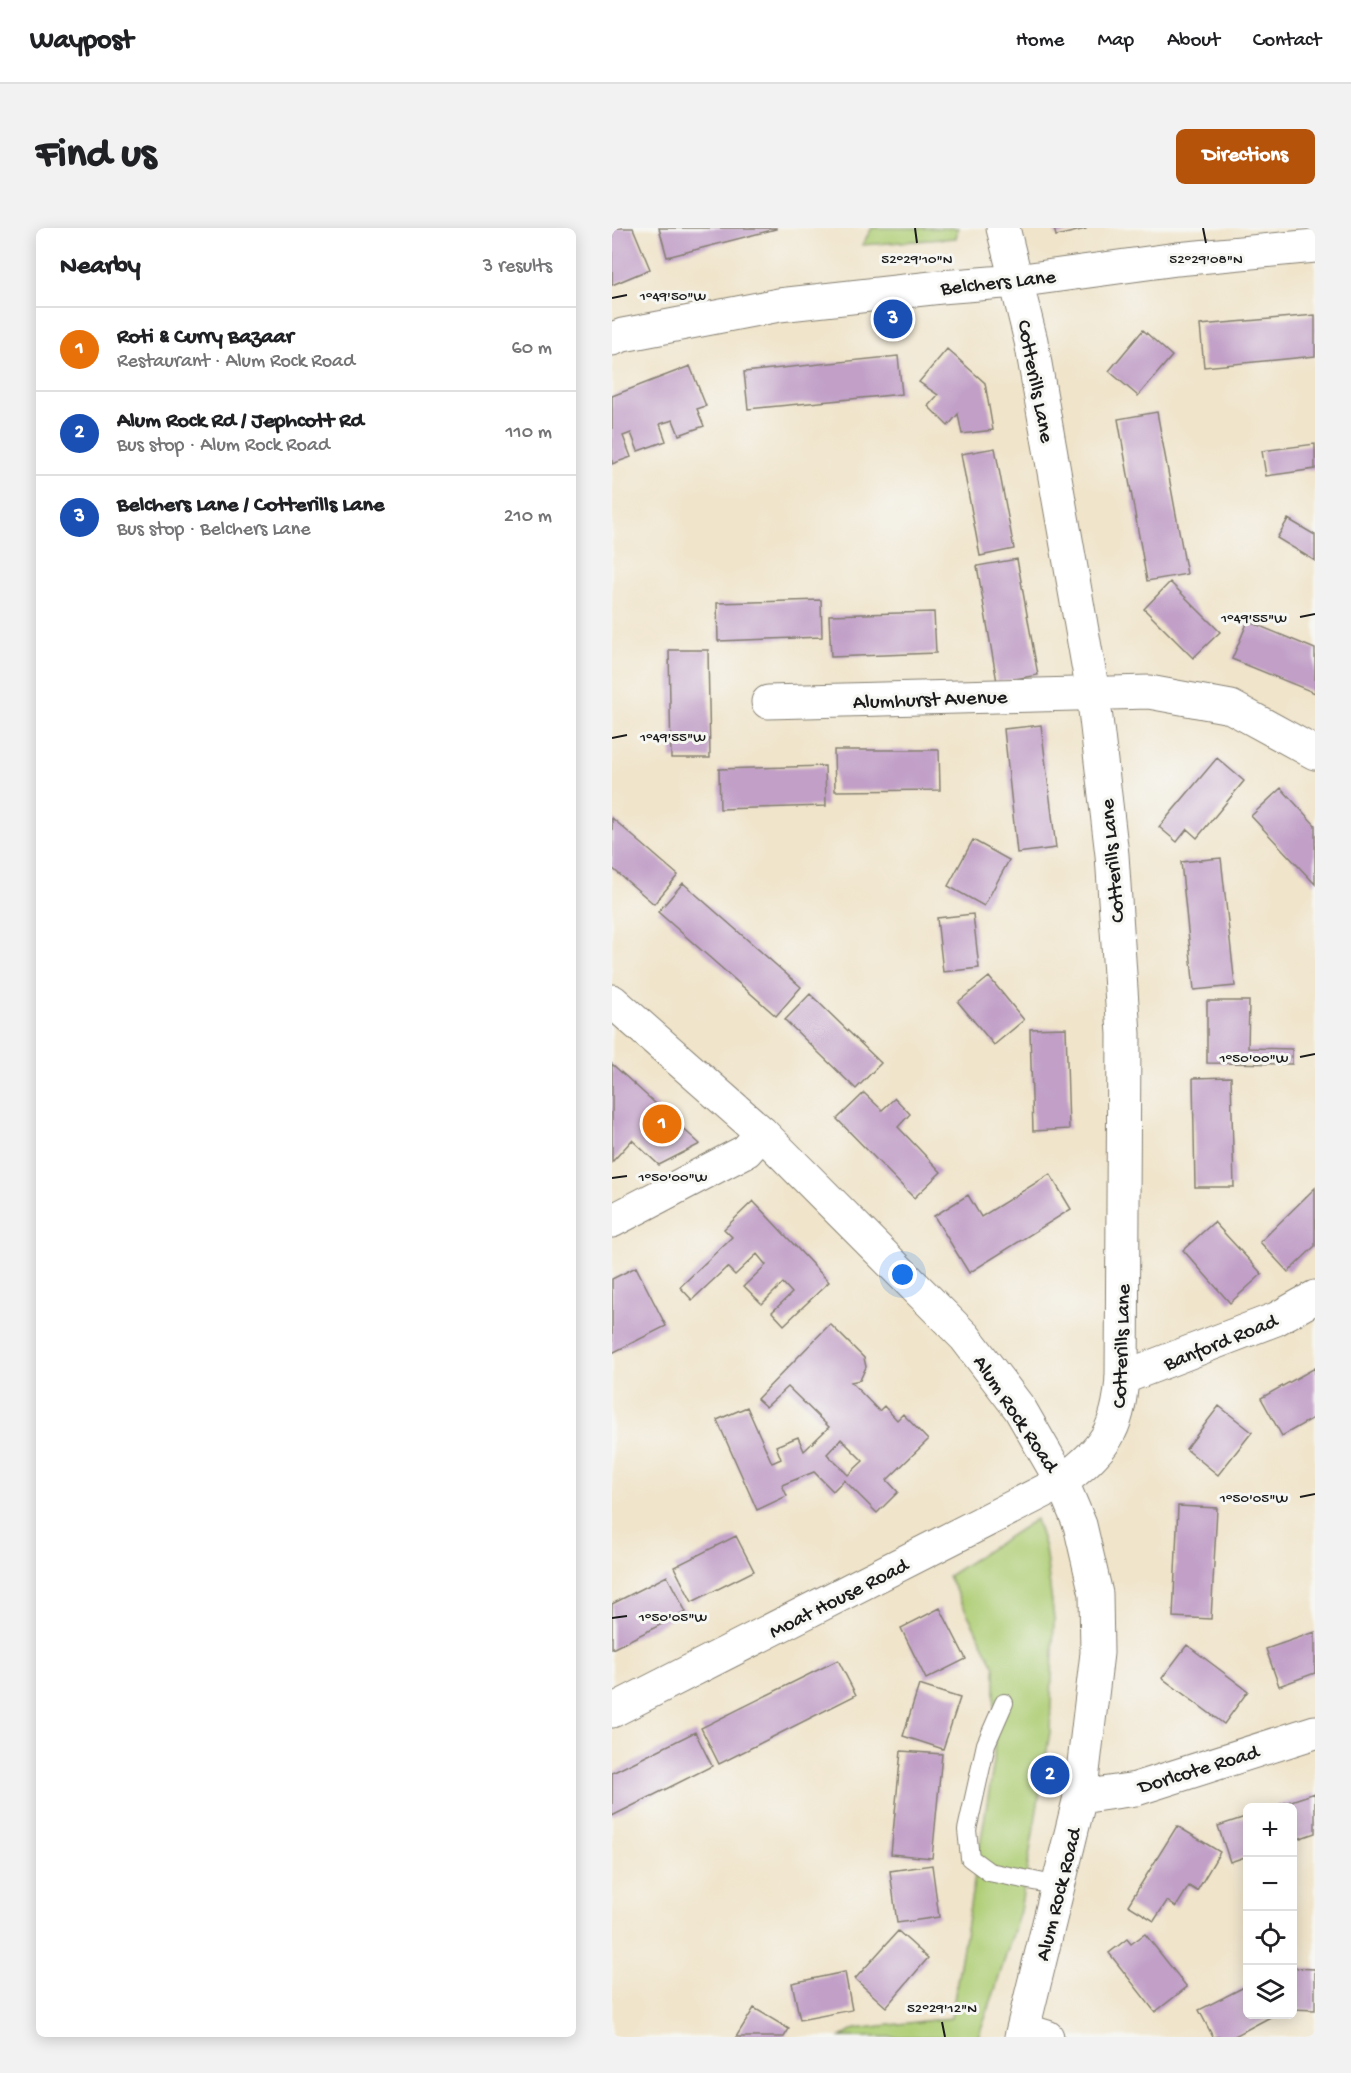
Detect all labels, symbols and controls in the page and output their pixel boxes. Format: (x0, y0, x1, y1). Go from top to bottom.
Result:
text: Waypost (30, 25, 133, 58)
text: Home (1016, 29, 1064, 54)
text: Map (1097, 29, 1134, 54)
text: About (1167, 29, 1220, 54)
text: Contact (1253, 29, 1321, 54)
button: Directions (1176, 129, 1315, 184)
text: Find us (36, 132, 156, 181)
text: 52°29'10"N (881, 251, 953, 269)
text: 52°29'08"N (1169, 251, 1243, 269)
text: Nearby (60, 252, 141, 283)
text: 3 results (483, 256, 552, 279)
street label: Belchers Lane (938, 266, 1058, 303)
text: 1°49'50"W (639, 288, 707, 306)
pin: 3 (874, 296, 912, 341)
street label: Cotterills Lane (1009, 318, 1058, 446)
text: Roti & Curry Bazaar (117, 325, 294, 351)
text: 1 (75, 338, 84, 361)
text: 60 m (512, 338, 552, 361)
text: Restaurant · Alum Rock Road (117, 351, 355, 374)
text: Alum Rock Rd / Jephcott Rd (117, 409, 364, 435)
text: 2 (75, 422, 84, 445)
text: 110 m (506, 422, 552, 445)
text: Bus stop · Alum Rock Road (117, 435, 330, 458)
text: Belchers Lane / Cotterills Lane (117, 493, 384, 519)
text: 3 (74, 506, 85, 529)
text: 210 m (504, 506, 552, 529)
text: Bus stop · Belchers Lane (117, 519, 310, 542)
text: 1°49'55"W (1220, 610, 1287, 628)
street label: Alumhurst Avenue (852, 686, 1009, 717)
text: 1°49'55"W (639, 729, 706, 747)
street label: Cotterills Lane (1097, 797, 1132, 924)
text: 1°50'00"W (1218, 1050, 1289, 1068)
pin: 1 (643, 1102, 682, 1146)
text: 1°50'00"W (637, 1169, 708, 1187)
your location (888, 1260, 917, 1289)
street label: Cotterills Lane (1109, 1282, 1138, 1409)
street label: Banford Road (1160, 1309, 1283, 1379)
street label: Alum Rock Road (966, 1352, 1063, 1480)
text: 1°50'05"W (1219, 1490, 1288, 1508)
street label: Moat House Road (766, 1554, 915, 1646)
text: 1°50'05"W (638, 1609, 707, 1627)
street label: Dorlcote Road (1134, 1741, 1264, 1802)
pin: 2 (1030, 1752, 1070, 1798)
map controls (1243, 1803, 1297, 2019)
button: + (1243, 1803, 1297, 1857)
street label: Alum Rock Road (1032, 1824, 1089, 1964)
button: − (1243, 1857, 1297, 1911)
button: locate (1243, 1911, 1297, 1965)
button: layers (1243, 1965, 1297, 2019)
text: 52°29'12"N (907, 2000, 977, 2018)

